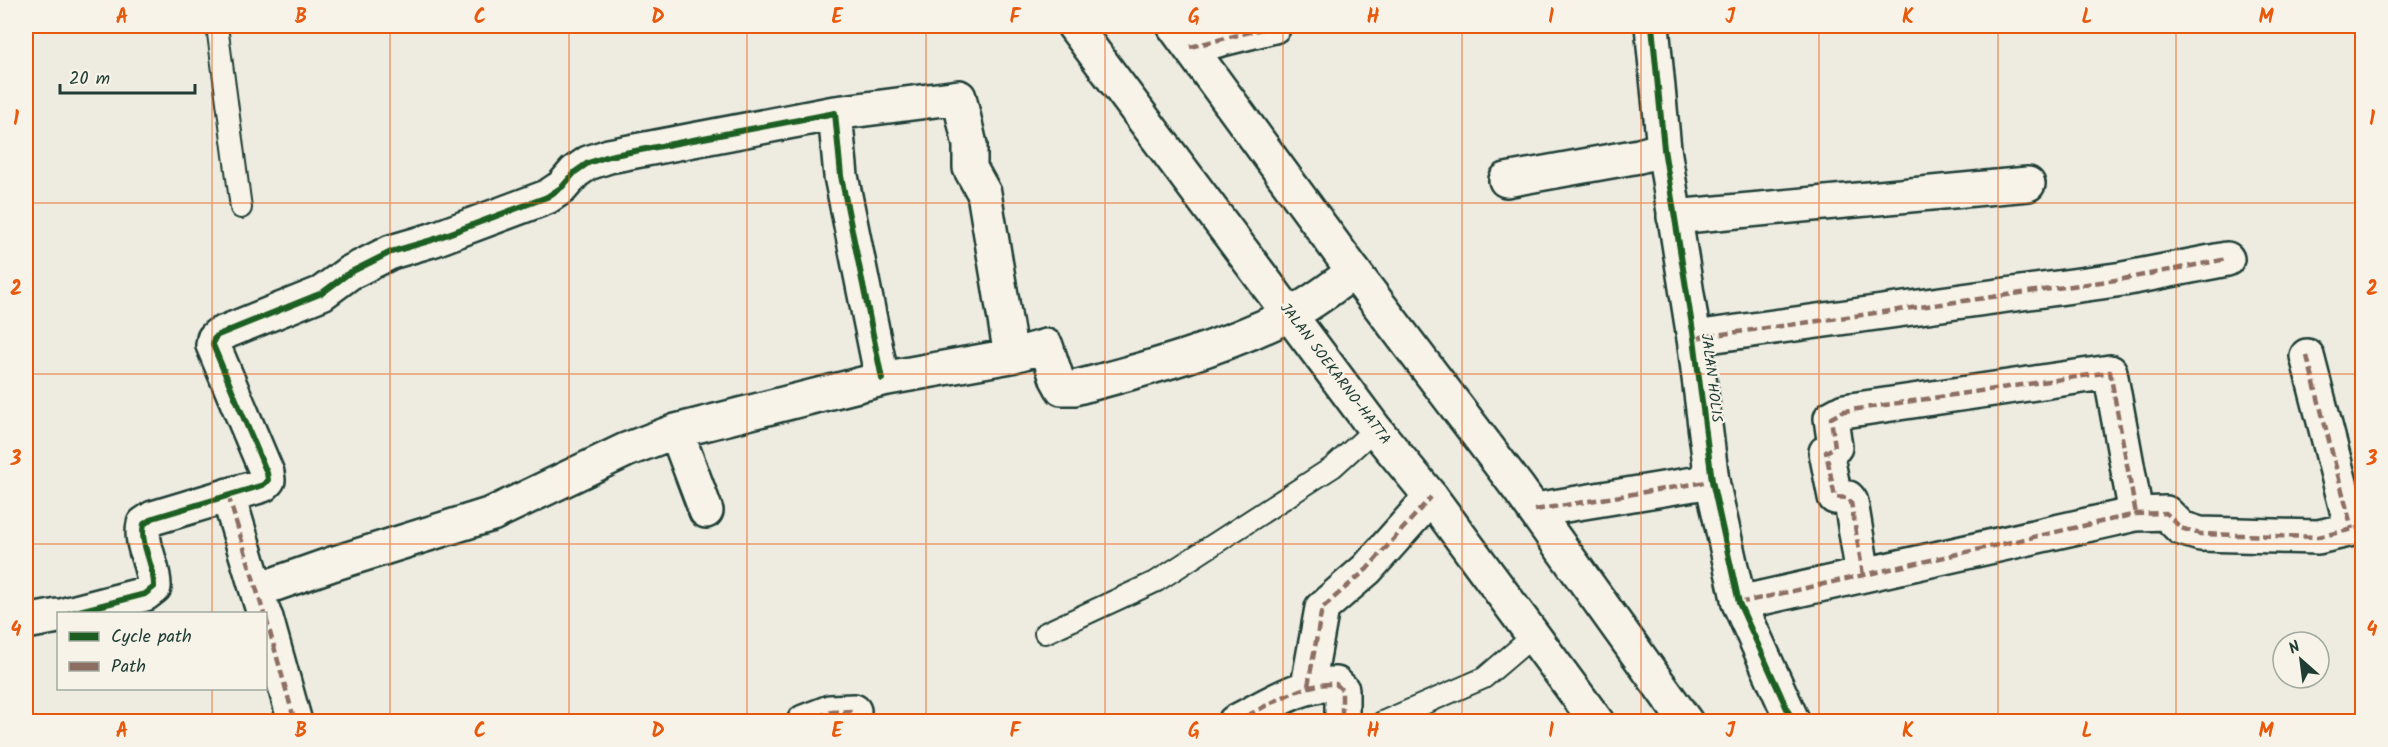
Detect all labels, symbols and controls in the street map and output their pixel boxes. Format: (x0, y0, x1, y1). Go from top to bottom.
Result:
text: A (116, 2, 128, 34)
text: B (295, 2, 307, 34)
text: C (474, 2, 486, 34)
text: D (651, 2, 665, 34)
text: E (831, 2, 843, 34)
text: F (1010, 2, 1022, 34)
text: G (1188, 2, 1200, 34)
text: H (1366, 2, 1380, 34)
text: I (1548, 2, 1554, 34)
text: J (1725, 2, 1736, 34)
text: K (1902, 2, 1914, 34)
text: L (2082, 2, 2092, 34)
text: M (2258, 2, 2274, 34)
scale bar (60, 57, 195, 95)
text: 20 m (69, 65, 110, 94)
text: 1 (13, 104, 19, 136)
text: 1 (2369, 104, 2375, 136)
text: 2 (10, 274, 22, 306)
text: 2 (2366, 274, 2378, 306)
street label: JALAN SOEKARNO-HATTA (1273, 298, 1397, 450)
street label: JALAN HOLIS (1694, 332, 1728, 424)
text: 3 (10, 444, 22, 476)
text: 3 (2366, 444, 2378, 476)
legend (57, 612, 267, 690)
text: 4 (11, 615, 22, 647)
text: 4 (2367, 615, 2378, 647)
text: Cycle path (111, 623, 192, 652)
north arrow (2271, 630, 2331, 690)
text: N (2284, 635, 2305, 661)
text: Path (111, 653, 146, 682)
text: A (116, 716, 128, 747)
text: B (295, 716, 307, 747)
text: C (474, 716, 486, 747)
text: D (651, 716, 665, 747)
text: E (831, 716, 843, 747)
text: F (1010, 716, 1022, 747)
text: G (1188, 716, 1200, 747)
text: H (1366, 716, 1380, 747)
text: I (1548, 716, 1554, 747)
text: J (1725, 716, 1736, 747)
text: K (1902, 716, 1914, 747)
text: L (2082, 716, 2092, 747)
text: M (2258, 716, 2274, 747)

